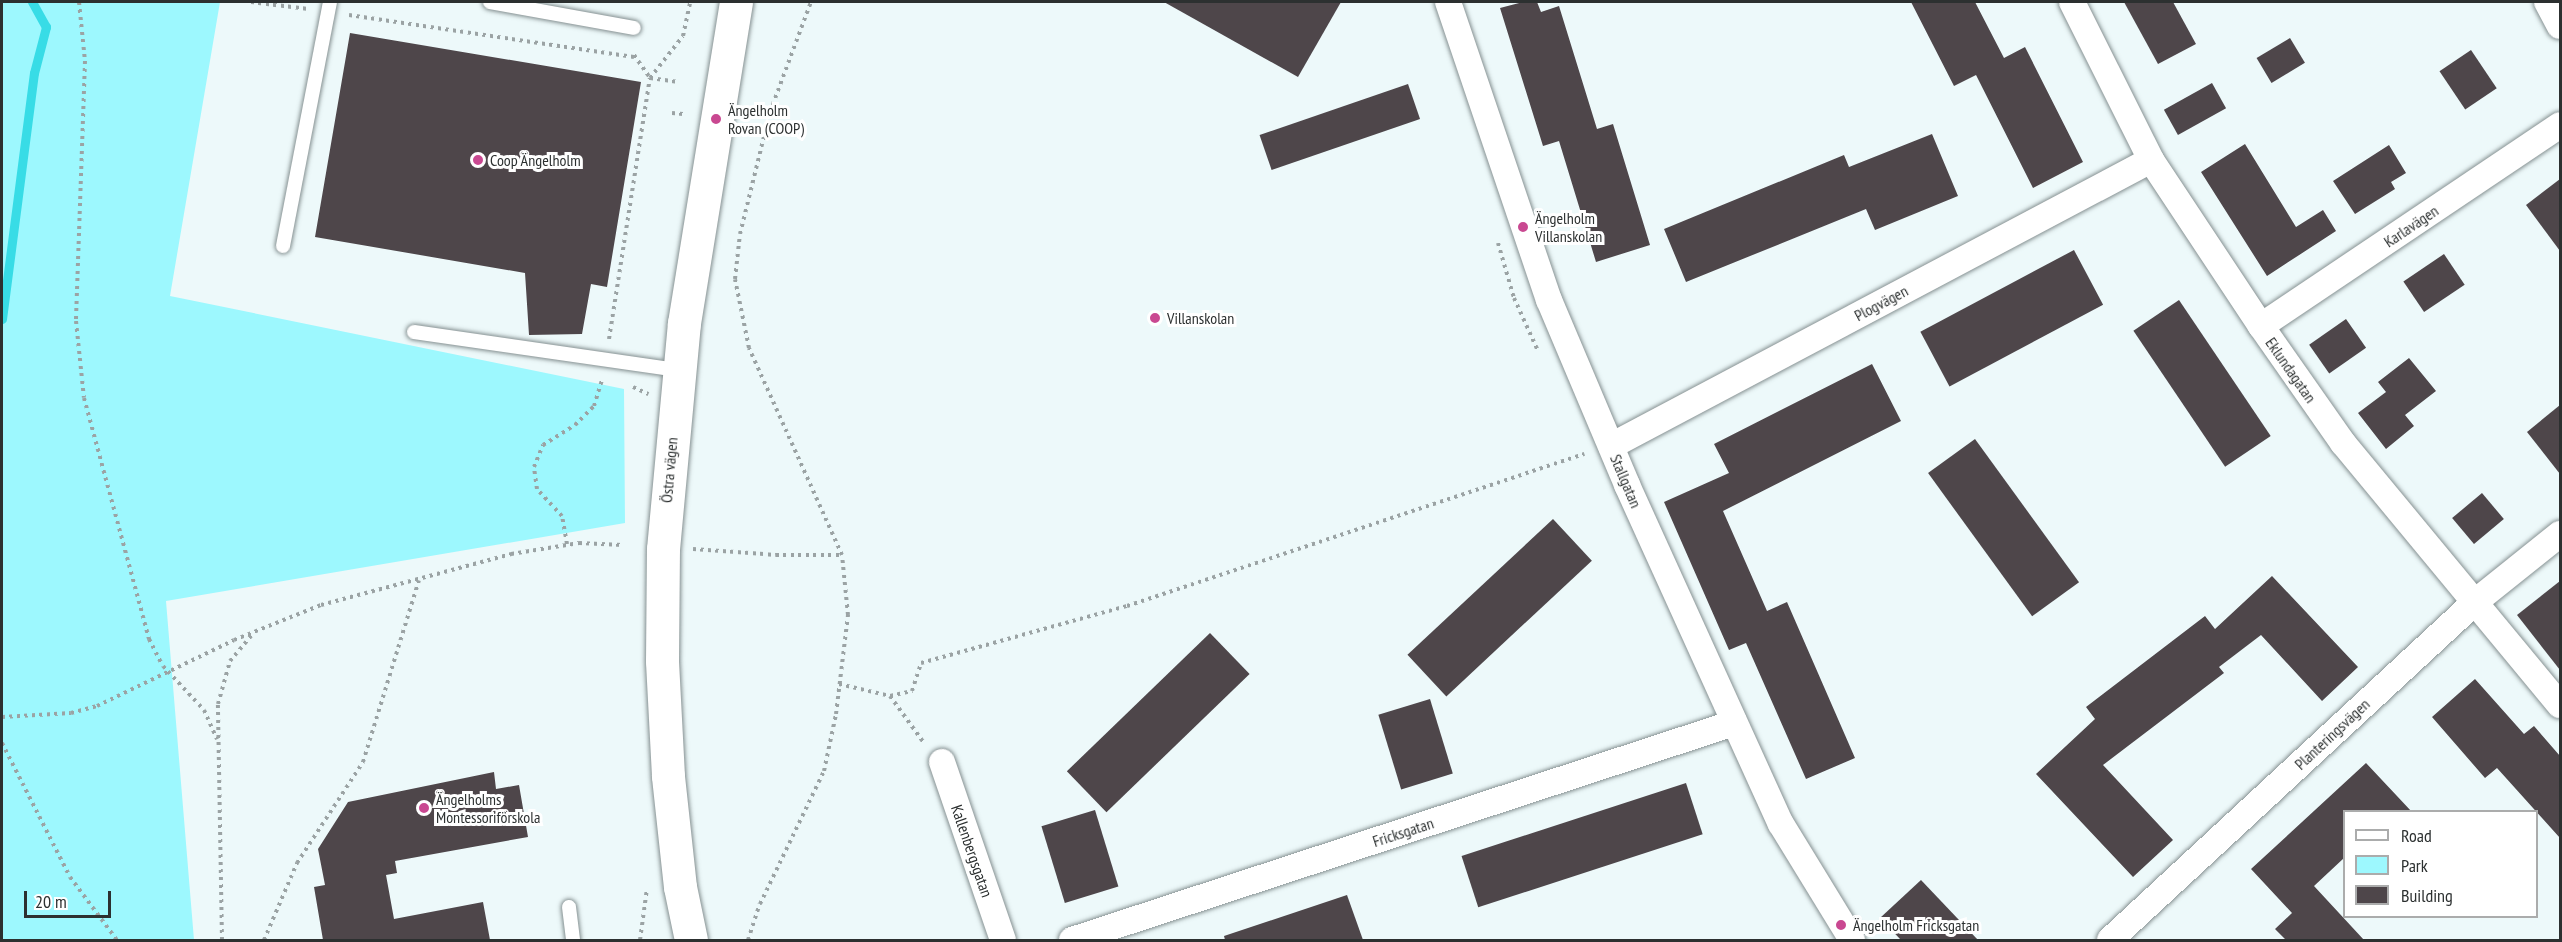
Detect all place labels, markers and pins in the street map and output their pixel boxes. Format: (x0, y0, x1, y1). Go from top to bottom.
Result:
place label: Ängelholm Rovan (COOP) (728, 100, 804, 138)
marker: Ängelholm Rovan (COOP) (709, 112, 723, 126)
place label: Coop Ängelholm (490, 150, 581, 170)
marker: Coop Ängelholm (471, 153, 485, 167)
place label: Ängelholm Villanskolan (1535, 208, 1602, 246)
marker: Ängelholm Villanskolan (1516, 220, 1530, 234)
place label: Villanskolan (1167, 308, 1234, 328)
marker: Villanskolan (1148, 311, 1162, 325)
place label: Ängelholms Montessoriförskola (436, 789, 540, 827)
marker: Ängelholms Montessoriförskola (417, 801, 431, 815)
place label: Ängelholm Fricksgatan (1853, 915, 1979, 935)
marker: Ängelholm Fricksgatan (1834, 918, 1848, 932)

